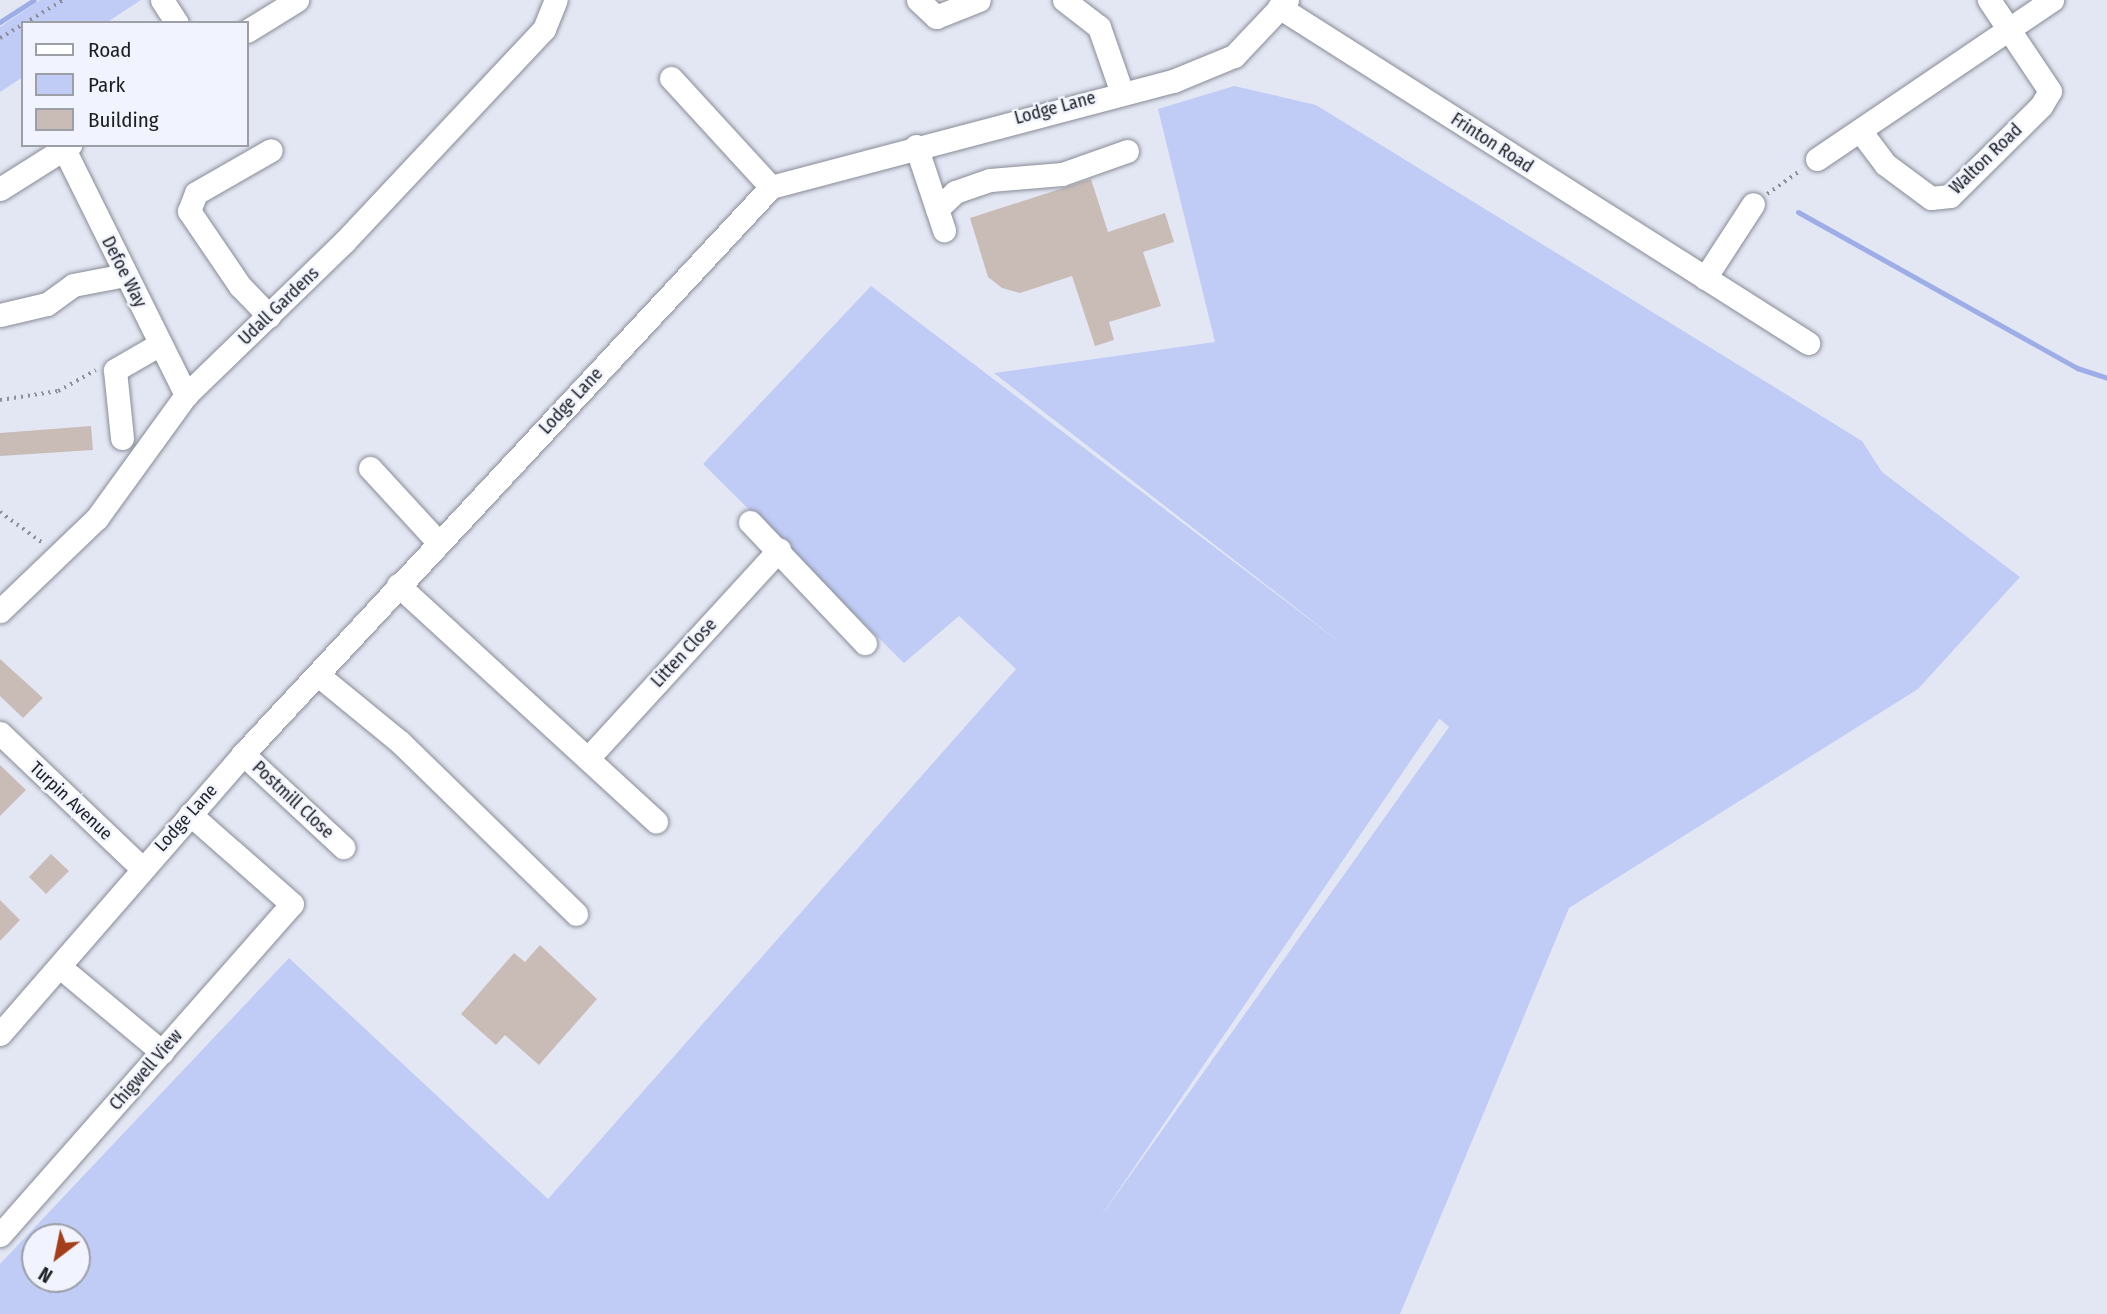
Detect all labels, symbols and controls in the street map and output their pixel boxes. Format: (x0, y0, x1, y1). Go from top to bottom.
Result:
legend (21, 21, 248, 147)
text: Road (88, 37, 132, 63)
text: Park (88, 72, 125, 98)
street label: Lodge Lane (1012, 87, 1098, 129)
text: Building (88, 107, 159, 133)
street label: Frinton Road (1447, 108, 1537, 178)
street label: Walton Road (1945, 119, 2027, 199)
street label: Defoe Way (97, 233, 151, 311)
street label: Udall Gardens (234, 262, 324, 350)
street label: Lodge Lane (535, 363, 607, 439)
street label: Litten Close (647, 614, 721, 692)
street label: Turpin Avenue (25, 757, 117, 845)
street label: Postmill Close (248, 757, 338, 843)
street label: Lodge Lane (150, 780, 222, 856)
street label: Chigwell View (105, 1025, 187, 1115)
north arrow (21, 1223, 91, 1293)
text: N (35, 1262, 57, 1287)

